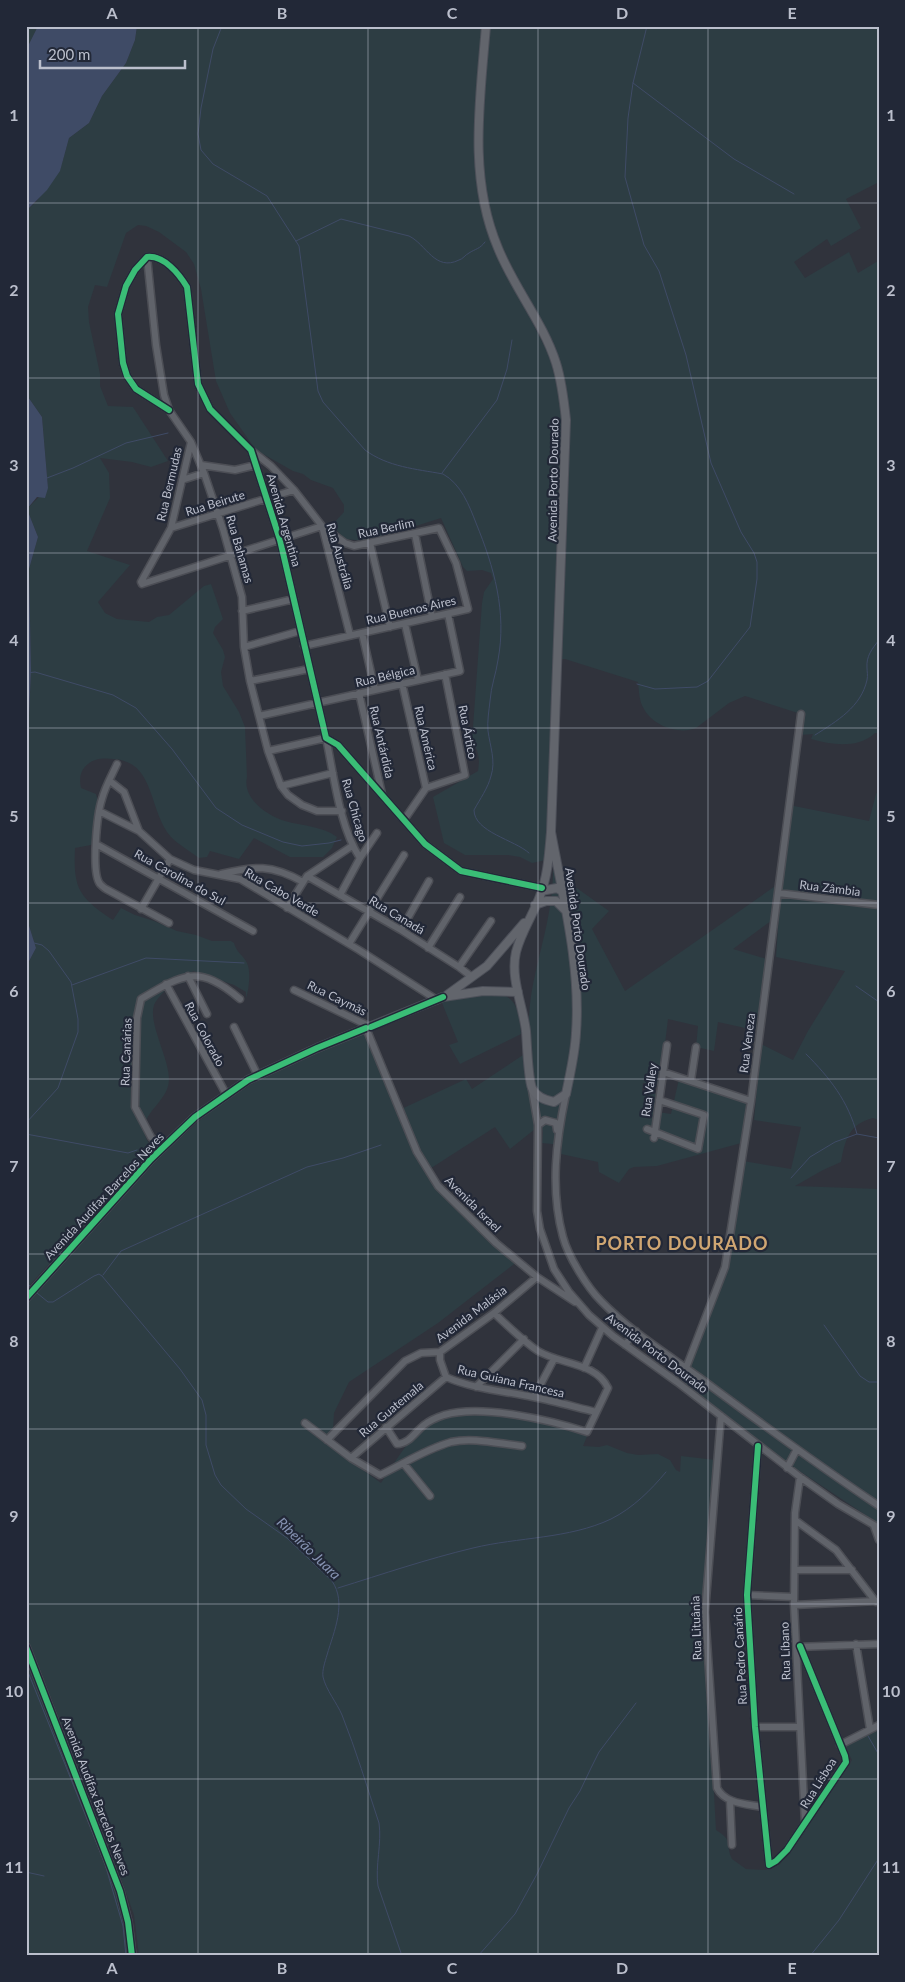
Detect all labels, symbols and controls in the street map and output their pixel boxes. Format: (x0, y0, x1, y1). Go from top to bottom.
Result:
text: A (105, 3, 118, 22)
text: B (277, 3, 287, 22)
text: C (447, 3, 458, 22)
text: D (616, 3, 628, 22)
text: E (787, 3, 797, 22)
scale bar (40, 38, 185, 70)
text: 200 m (48, 45, 90, 63)
text: 1 (9, 105, 19, 124)
text: 1 (886, 105, 896, 124)
text: 2 (9, 280, 19, 299)
text: 2 (886, 280, 896, 299)
street label: Avenida Porto Dourado (544, 418, 562, 542)
street label: Rua Bermudas (153, 445, 185, 523)
text: 3 (9, 455, 19, 474)
text: 3 (886, 455, 896, 474)
street label: Avenida Argentina (264, 472, 305, 568)
street label: Rua Beirute (183, 487, 247, 519)
street label: Rua Bahamas (223, 513, 257, 585)
street label: Rua Berlim (357, 515, 416, 541)
street label: Rua Austrália (323, 521, 357, 591)
street label: Rua Buenos Aires (365, 592, 457, 628)
text: 4 (9, 630, 19, 649)
text: 4 (886, 630, 896, 649)
street label: Rua Bélgica (354, 662, 416, 690)
street label: Rua Antárdida (366, 704, 398, 780)
street label: Rua América (411, 704, 441, 772)
street label: Rua Ártico (455, 704, 481, 761)
street label: Rua Chicago (339, 777, 371, 844)
text: 5 (9, 806, 19, 825)
text: 5 (886, 806, 896, 825)
street label: Rua Carolina do Sul (132, 846, 228, 908)
street label: Rua Cabo Verde (242, 865, 322, 919)
street label: Avenida Porto Dourado (562, 867, 594, 992)
street label: Rua Zâmbia (799, 877, 862, 899)
street label: Rua Canadá (366, 893, 428, 937)
street label: Rua Caymãs (305, 977, 369, 1019)
text: 6 (9, 981, 19, 1000)
text: 6 (886, 981, 896, 1000)
street label: Rua Colorado (182, 999, 228, 1069)
street label: Rua Veneza (736, 1012, 758, 1074)
street label: Rua Canárias (117, 1018, 135, 1086)
street label: Rua Valley (638, 1062, 660, 1118)
street label: Avenida Audifax Barcelos Neves (41, 1129, 167, 1263)
text: 7 (9, 1156, 19, 1175)
text: 7 (886, 1156, 896, 1175)
street label: Avenida Israel (442, 1173, 504, 1235)
district label: PORTO DOURADO (595, 1232, 769, 1254)
street label: Avenida Malásia (433, 1282, 510, 1346)
street label: Avenida Porto Dourado (603, 1310, 711, 1396)
text: 8 (9, 1331, 19, 1350)
text: 8 (886, 1331, 896, 1350)
street label: Rua Guiana Francesa (456, 1361, 566, 1401)
street label: Rua Guatemala (356, 1378, 426, 1440)
text: 9 (9, 1506, 19, 1525)
text: 9 (886, 1506, 896, 1525)
water label: Ribeirão Juara (274, 1513, 344, 1583)
street label: Rua Lituânia (687, 1595, 705, 1661)
street label: Rua Pedro Canário (730, 1607, 750, 1705)
street label: Rua Líbano (776, 1621, 794, 1680)
text: 10 (5, 1681, 23, 1700)
text: 10 (882, 1681, 900, 1700)
street label: Avenida Audifax Barcelos Neves (59, 1715, 133, 1877)
street label: Rua Lísboa (797, 1755, 839, 1811)
text: 11 (5, 1857, 23, 1876)
text: 11 (882, 1857, 900, 1876)
text: A (105, 1958, 118, 1977)
text: B (277, 1958, 287, 1977)
text: C (447, 1958, 458, 1977)
text: D (616, 1958, 628, 1977)
text: E (787, 1958, 797, 1977)

